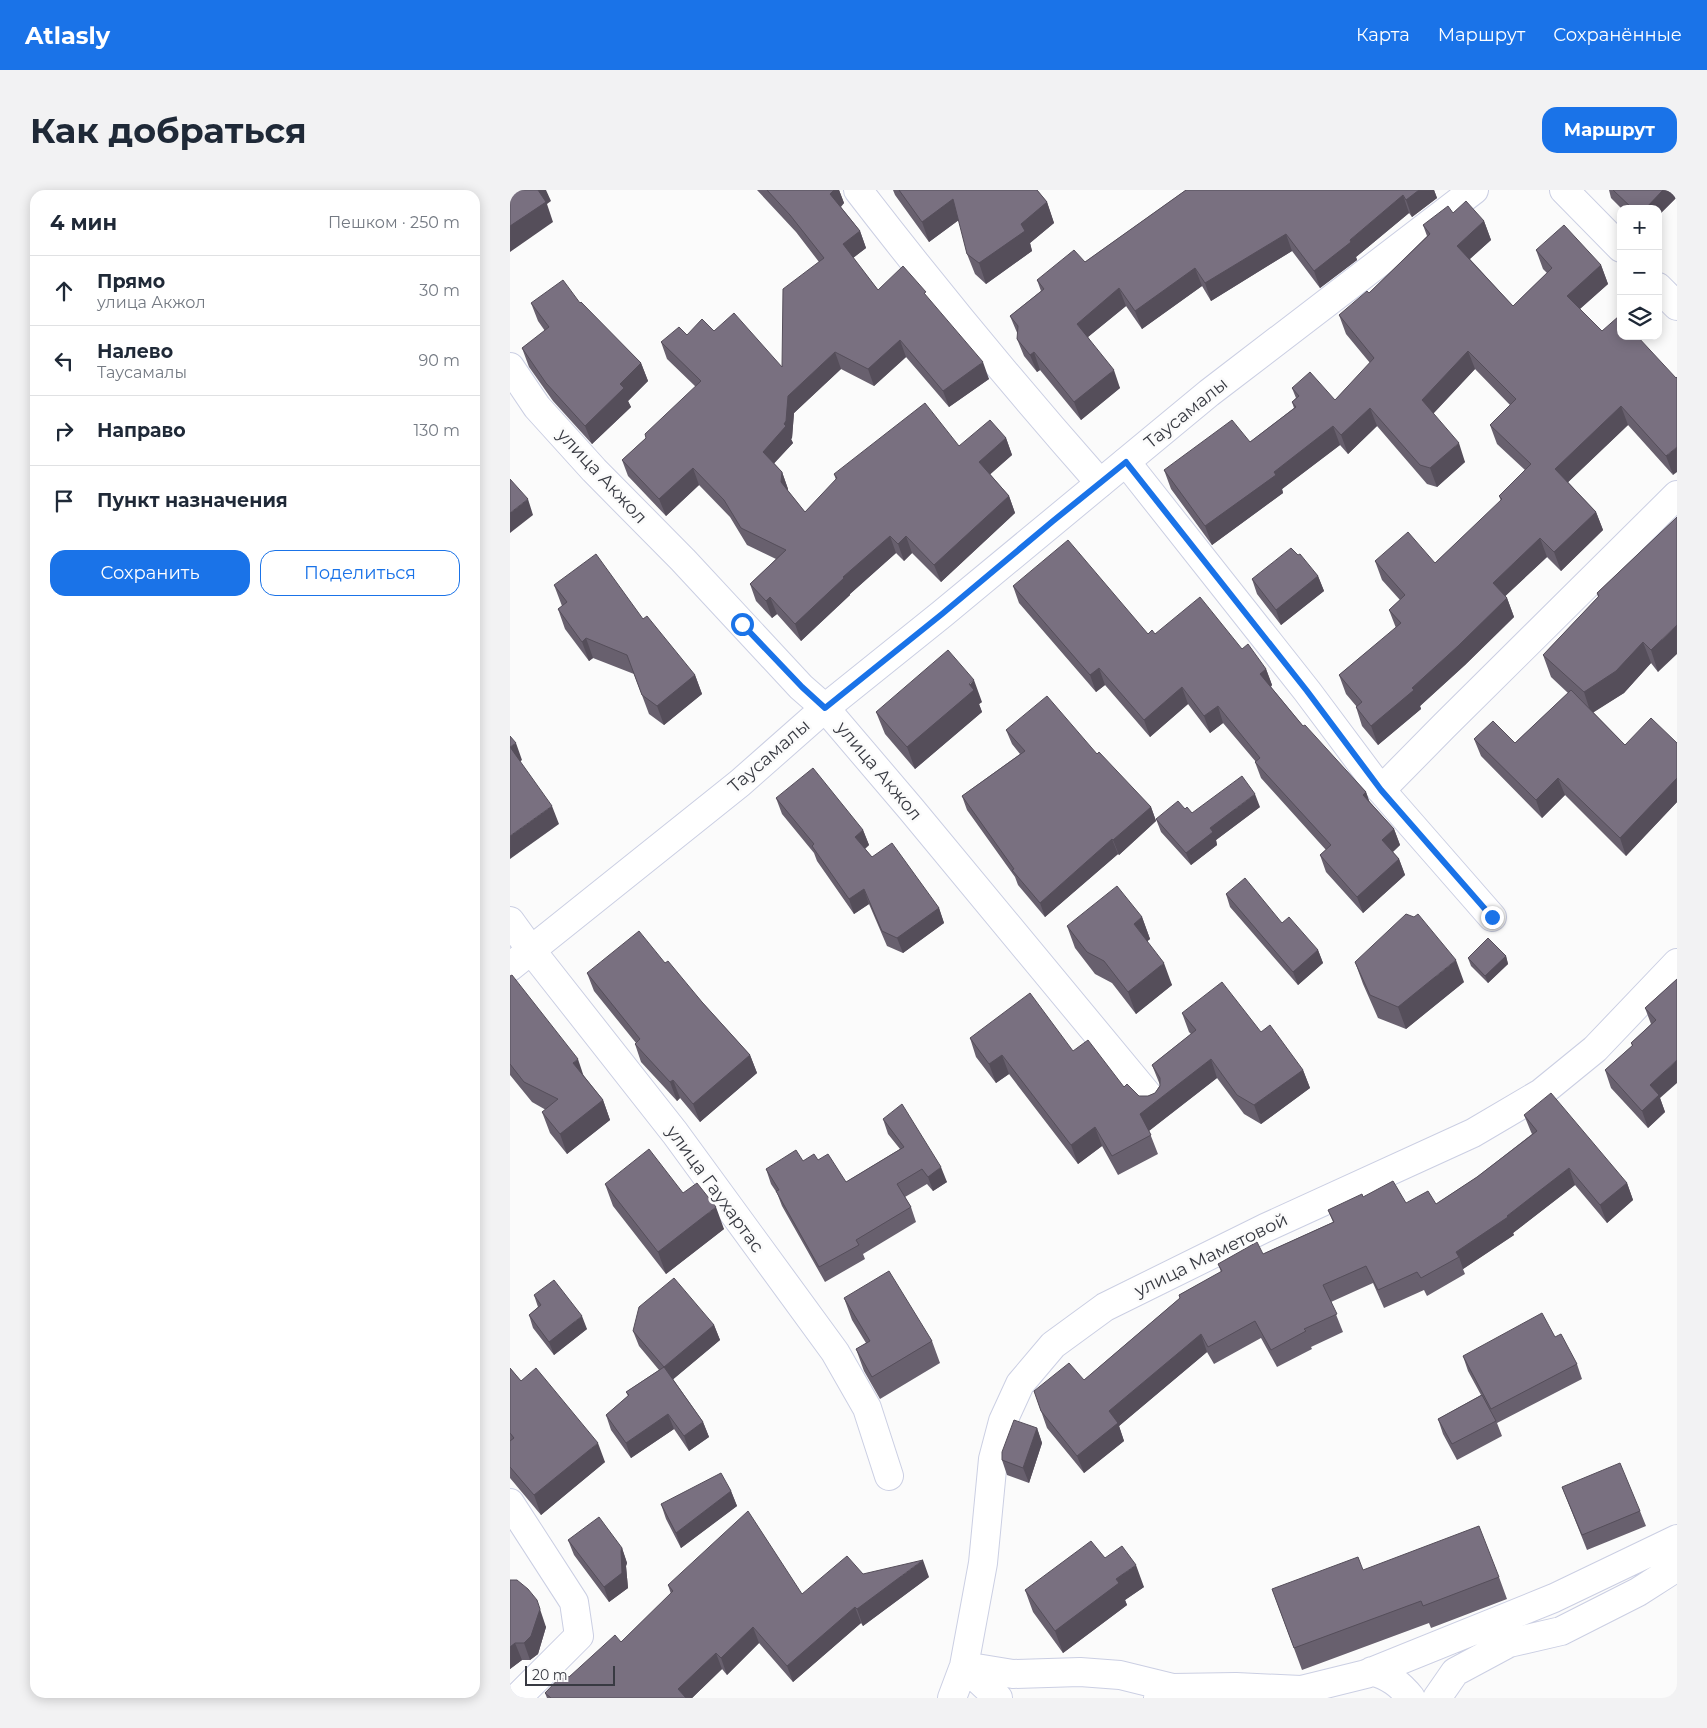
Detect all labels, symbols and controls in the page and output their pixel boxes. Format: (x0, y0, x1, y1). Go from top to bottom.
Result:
text: Atlasly (25, 21, 110, 50)
text: Карта (1356, 24, 1410, 46)
text: Маршрут (1438, 24, 1525, 46)
text: Сохранённые (1553, 24, 1682, 46)
button: Маршрут (1542, 107, 1677, 153)
text: Как добраться (30, 109, 307, 152)
map controls (1617, 205, 1662, 340)
button: + (1617, 205, 1662, 250)
text: 4 мин (50, 210, 117, 235)
text: Пешком · 250 m (328, 213, 460, 232)
button: − (1617, 250, 1662, 295)
text: Прямо (97, 270, 165, 293)
icon: ahead (50, 277, 78, 305)
text: 30 m (419, 281, 460, 300)
text: улица Акжол (97, 293, 206, 312)
button: layers (1617, 295, 1662, 340)
text: Налево (97, 340, 173, 363)
icon: left (50, 347, 78, 375)
text: 90 m (418, 351, 460, 370)
text: Таусамалы (97, 363, 187, 382)
street label: Таусамалы (1140, 373, 1232, 453)
icon: right (50, 417, 78, 445)
text: Направо (97, 419, 186, 442)
text: 130 m (413, 421, 460, 440)
street label: улица Акжол (552, 423, 652, 528)
icon: arrive (50, 487, 78, 515)
text: Пункт назначения (97, 489, 288, 512)
button: Сохранить (50, 550, 250, 596)
button: Поделиться (260, 550, 460, 596)
route start (731, 613, 754, 636)
street label: Таусамалы (724, 715, 814, 797)
street label: улица Акжол (831, 716, 927, 825)
route end (1481, 906, 1504, 929)
street label: улица Гаухартас (661, 1120, 769, 1257)
street label: улица Маметовой (1130, 1208, 1291, 1302)
scale bar (525, 1663, 615, 1686)
text: 20 m (532, 1666, 568, 1684)

